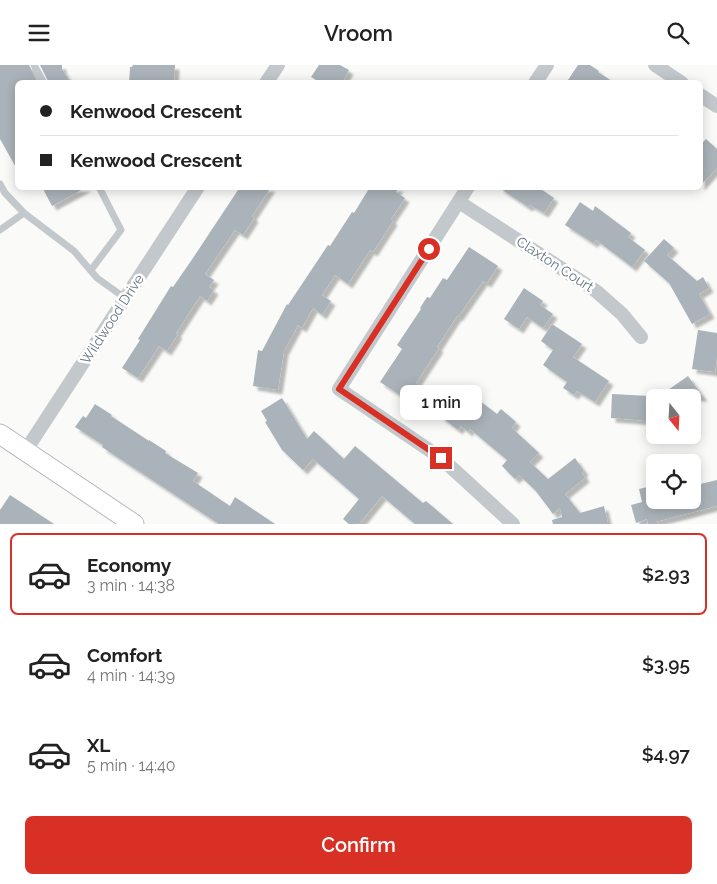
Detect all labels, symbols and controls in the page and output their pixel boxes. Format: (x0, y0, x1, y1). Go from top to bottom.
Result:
icon: menu (25, 19, 53, 47)
icon: search (664, 19, 692, 47)
text: Vroom (324, 20, 393, 46)
text: Kenwood Crescent (70, 100, 242, 122)
text: Kenwood Crescent (70, 149, 242, 171)
street label: Claxton Court (513, 233, 597, 295)
route start (418, 238, 440, 260)
street label: Wildwood Drive (77, 271, 147, 367)
callout: 1 min (400, 385, 482, 421)
north arrow (646, 389, 701, 444)
map controls (646, 389, 701, 509)
text: 1 min (421, 393, 461, 412)
route end (430, 447, 452, 469)
button: locate (646, 454, 701, 509)
icon: car (27, 552, 72, 597)
text: Economy (87, 554, 171, 576)
text: $2.93 (642, 563, 690, 585)
text: 3 min · 14:38 (87, 576, 175, 595)
icon: car (27, 642, 72, 687)
text: Comfort (87, 644, 162, 666)
text: $3.95 (642, 653, 690, 675)
text: 4 min · 14:39 (87, 666, 175, 685)
icon: car (27, 732, 72, 777)
text: XL (87, 734, 110, 756)
text: $4.97 (642, 743, 690, 765)
text: 5 min · 14:40 (87, 756, 176, 775)
button: Confirm (25, 816, 692, 874)

